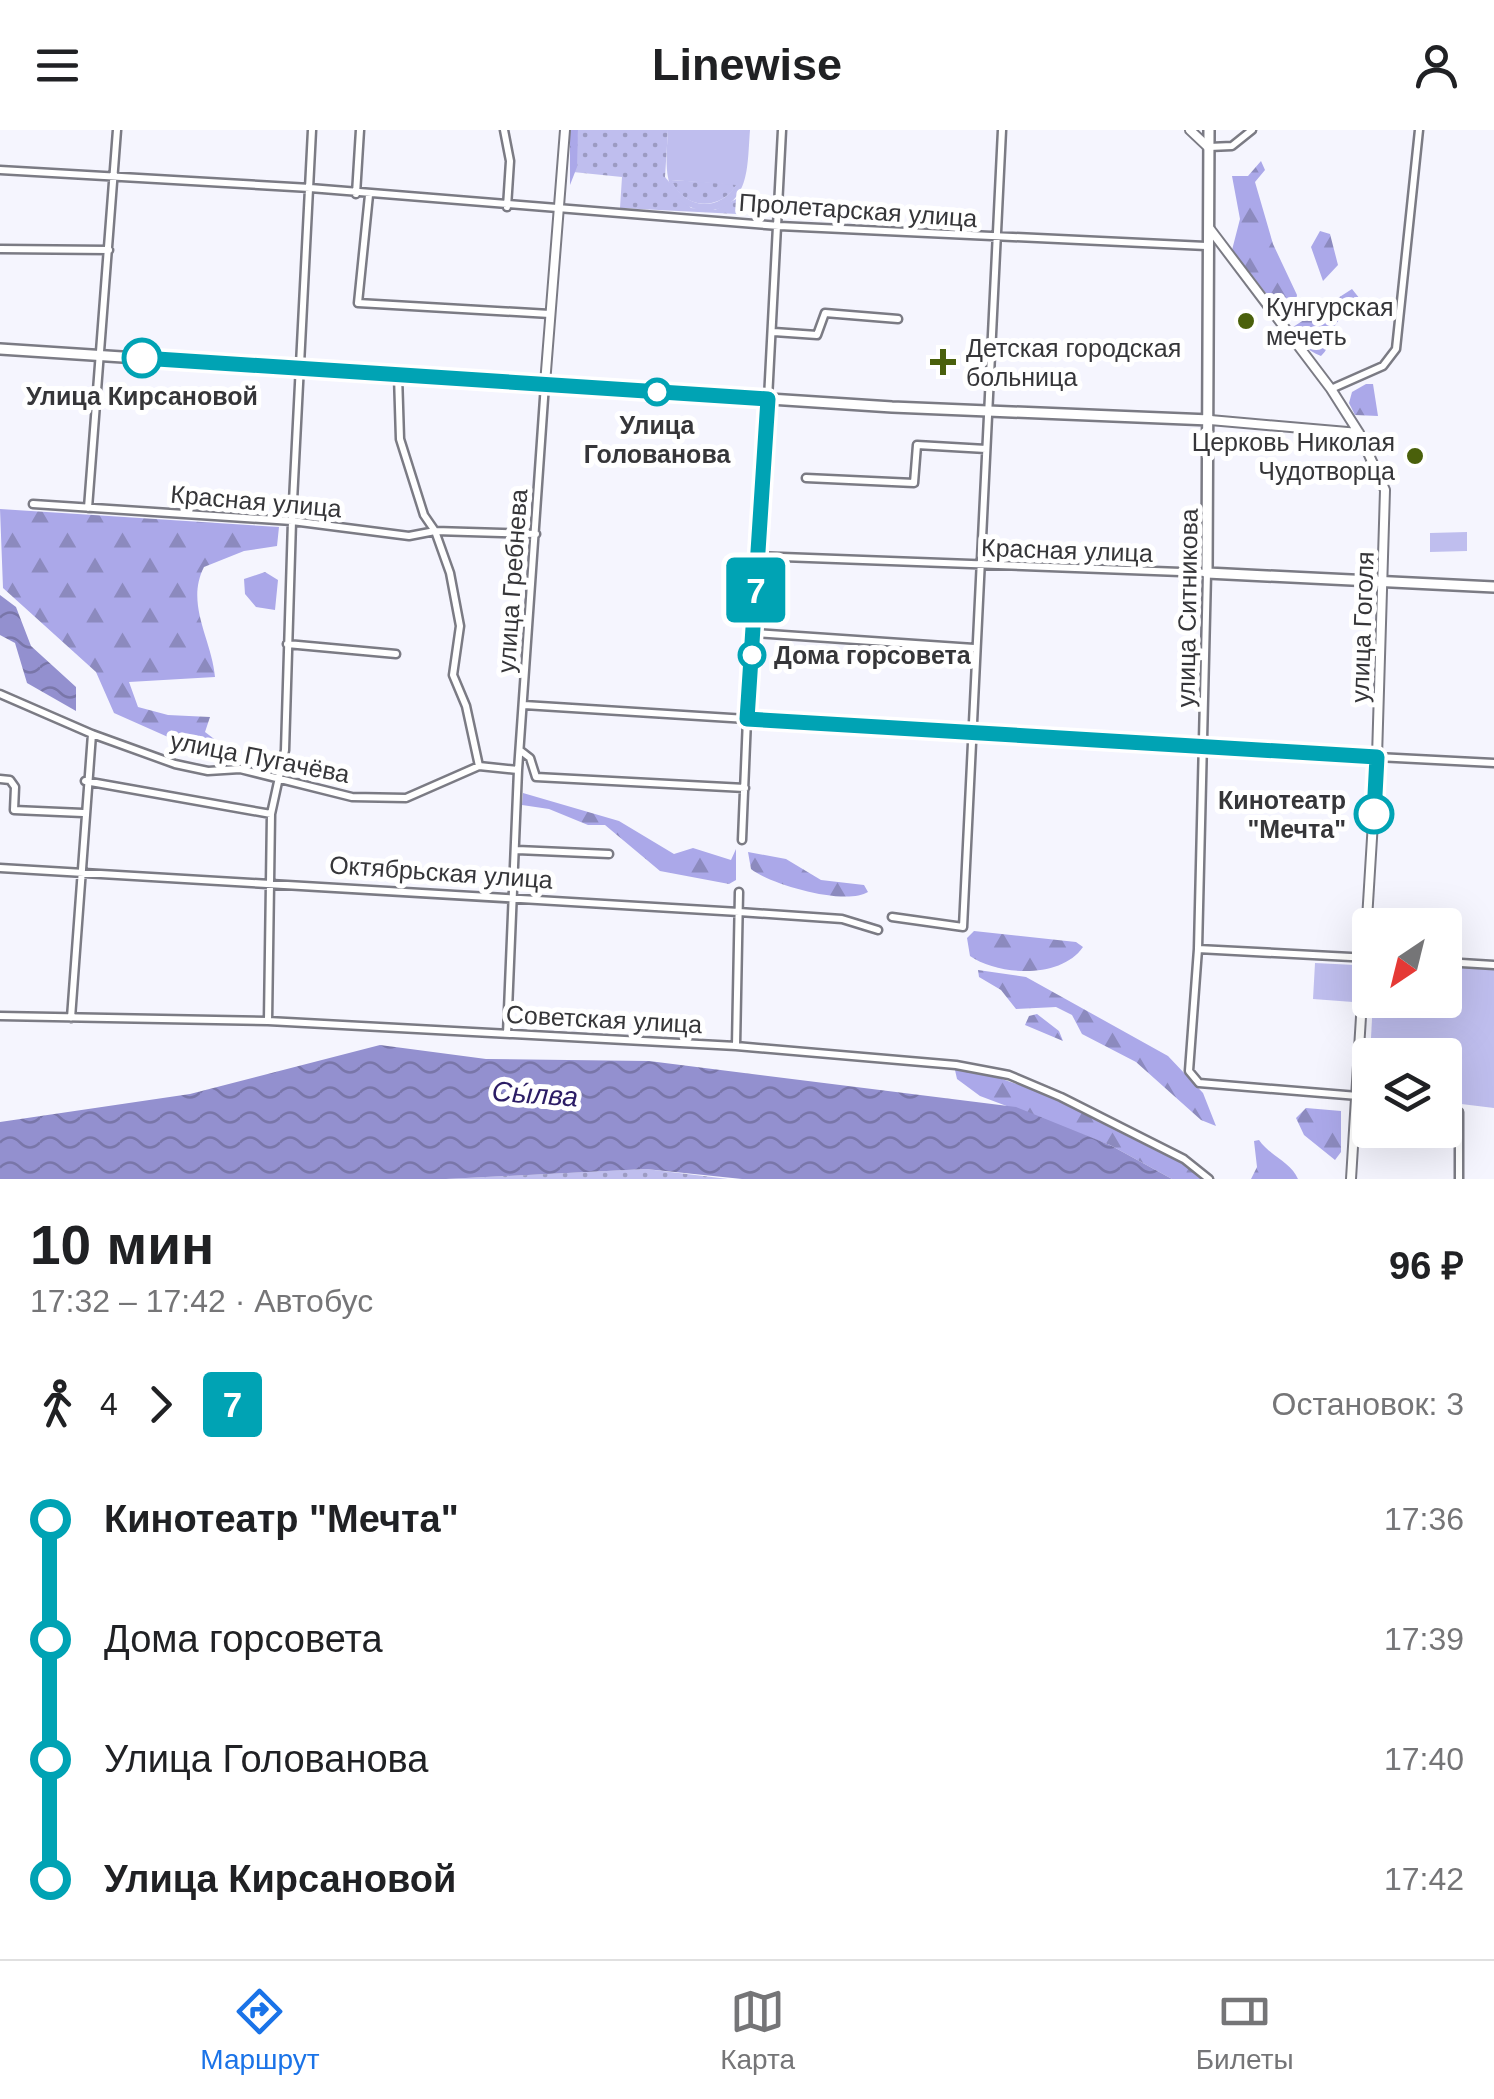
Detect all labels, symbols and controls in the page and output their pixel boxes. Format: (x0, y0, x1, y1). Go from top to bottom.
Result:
icon: menu (30, 38, 85, 93)
icon: person (1409, 38, 1464, 93)
text: Linewise (652, 39, 842, 90)
street label: Пролетарская улица (738, 188, 978, 232)
place label: Кунгурская мечеть (1266, 293, 1394, 350)
marker: Кунгурская мечеть (1235, 310, 1257, 332)
place label: Детская городская больница (966, 334, 1181, 391)
marker: Улица Кирсановой (123, 339, 161, 377)
marker: Детская городская больница (930, 349, 956, 375)
marker: Улица Голованова (644, 379, 670, 405)
place label: Улица Кирсановой (26, 382, 258, 410)
place label: Улица Голованова (584, 411, 731, 468)
place label: Церковь Николая Чудотворца (1192, 428, 1395, 485)
marker: Церковь Николая Чудотворца (1404, 445, 1426, 467)
street label: Красная улица (169, 480, 343, 522)
street label: улица Гребнева (492, 488, 532, 674)
street label: улица Ситникова (1171, 508, 1203, 708)
street label: Красная улица (981, 533, 1153, 567)
street label: улица Гоголя (1345, 551, 1379, 703)
line badge: 7 (724, 558, 788, 622)
text: 7 (746, 571, 766, 610)
place label: Дома горсовета (774, 641, 972, 669)
marker: Дома горсовета (739, 642, 765, 668)
street label: улица Пугачёва (168, 726, 352, 788)
place label: Кинотеатр "Мечта" (1218, 786, 1346, 843)
marker: Кинотеатр "Мечта" (1355, 795, 1393, 833)
street label: Октябрьская улица (328, 850, 554, 894)
north arrow (1352, 908, 1462, 1018)
map controls (1352, 908, 1462, 1148)
street label: Советская улица (505, 1000, 703, 1038)
button: layers (1352, 1038, 1462, 1148)
water label: Сы́лва (491, 1076, 579, 1112)
text: 10 мин (30, 1214, 214, 1276)
text: 96 ₽ (1389, 1245, 1464, 1287)
text: 17:32 – 17:42 · Автобус (30, 1283, 373, 1319)
icon: walk (30, 1377, 85, 1432)
icon: forward (133, 1377, 188, 1432)
text: 7 (223, 1385, 242, 1424)
text: 4 (100, 1386, 118, 1422)
text: Остановок: 3 (1272, 1386, 1464, 1422)
text: Кинотеатр "Мечта" (104, 1498, 459, 1540)
text: 17:36 (1384, 1501, 1464, 1537)
text: Дома горсовета (104, 1618, 383, 1660)
text: 17:39 (1384, 1621, 1464, 1657)
text: Улица Голованова (104, 1738, 428, 1780)
text: 17:40 (1384, 1741, 1464, 1777)
text: Улица Кирсановой (104, 1858, 456, 1900)
text: 17:42 (1384, 1861, 1464, 1897)
tab: Маршрут (200, 1984, 320, 2076)
tab: Карта (720, 1984, 795, 2076)
tab: Билеты (1196, 1984, 1294, 2076)

